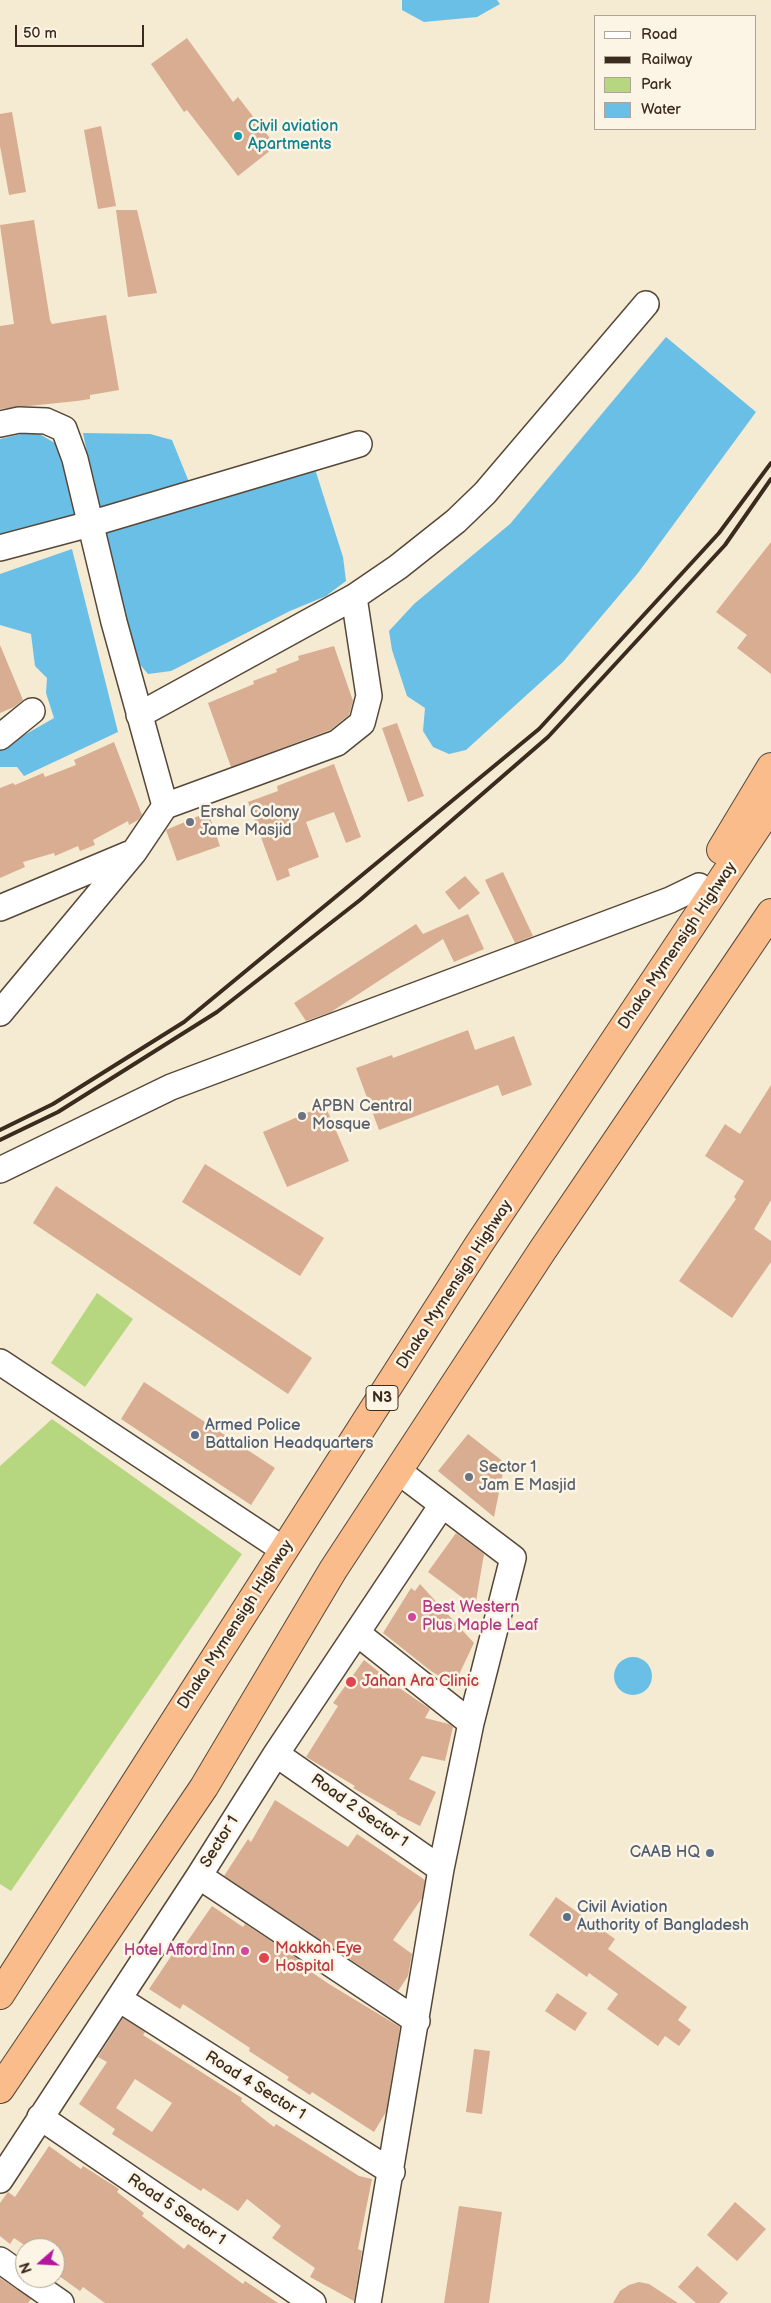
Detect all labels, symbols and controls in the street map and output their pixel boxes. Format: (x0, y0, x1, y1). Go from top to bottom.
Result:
scale bar (18, 15, 146, 47)
legend (594, 15, 756, 130)
text: 50 m (23, 24, 57, 43)
text: Road (641, 25, 677, 44)
text: Railway (641, 50, 692, 69)
text: Park (641, 75, 671, 94)
text: Water (641, 100, 681, 119)
place label: Civil aviation Apartments (248, 117, 338, 155)
marker: Civil aviation Apartments (232, 130, 244, 142)
place label: Ershal Colony Jame Masjid (200, 803, 299, 841)
marker: Ershal Colony Jame Masjid (184, 816, 196, 828)
street label: Dhaka Mymensigh Highway (615, 859, 741, 1033)
place label: APBN Central Mosque (312, 1097, 412, 1135)
marker: APBN Central Mosque (296, 1110, 308, 1122)
street label: Dhaka Mymensigh Highway (393, 1197, 517, 1373)
road number: N3 (366, 1386, 398, 1410)
place label: Armed Police Battalion Headquarters (205, 1416, 373, 1454)
marker: Armed Police Battalion Headquarters (189, 1429, 201, 1441)
place label: Sector 1 Jam E Masjid (479, 1458, 576, 1496)
marker: Sector 1 Jam E Masjid (463, 1471, 475, 1483)
street label: Dhaka Mymensigh Highway (174, 1537, 298, 1713)
place label: Best Western Plus Maple Leaf (422, 1598, 538, 1636)
marker: Best Western Plus Maple Leaf (406, 1611, 418, 1623)
place label: Jahan Ara Clinic (362, 1672, 479, 1692)
marker: Jahan Ara Clinic (344, 1675, 358, 1689)
street label: Road 2 Sector 1 (307, 1770, 411, 1852)
street label: Sector 1 (197, 1813, 243, 1871)
place label: CAAB HQ (630, 1843, 700, 1863)
marker: CAAB HQ (704, 1847, 716, 1859)
place label: Civil Aviation Authority of Bangladesh (577, 1898, 749, 1936)
marker: Civil Aviation Authority of Bangladesh (561, 1911, 573, 1923)
place label: Makkah Eye Hospital (275, 1939, 362, 1977)
place label: Hotel Afford Inn (124, 1941, 235, 1961)
marker: Hotel Afford Inn (239, 1945, 251, 1957)
marker: Makkah Eye Hospital (257, 1951, 271, 1965)
street label: Road 4 Sector 1 (201, 2048, 309, 2124)
street label: Road 5 Sector 1 (123, 2170, 229, 2250)
north arrow (15, 2238, 65, 2288)
text: N (17, 2260, 36, 2275)

